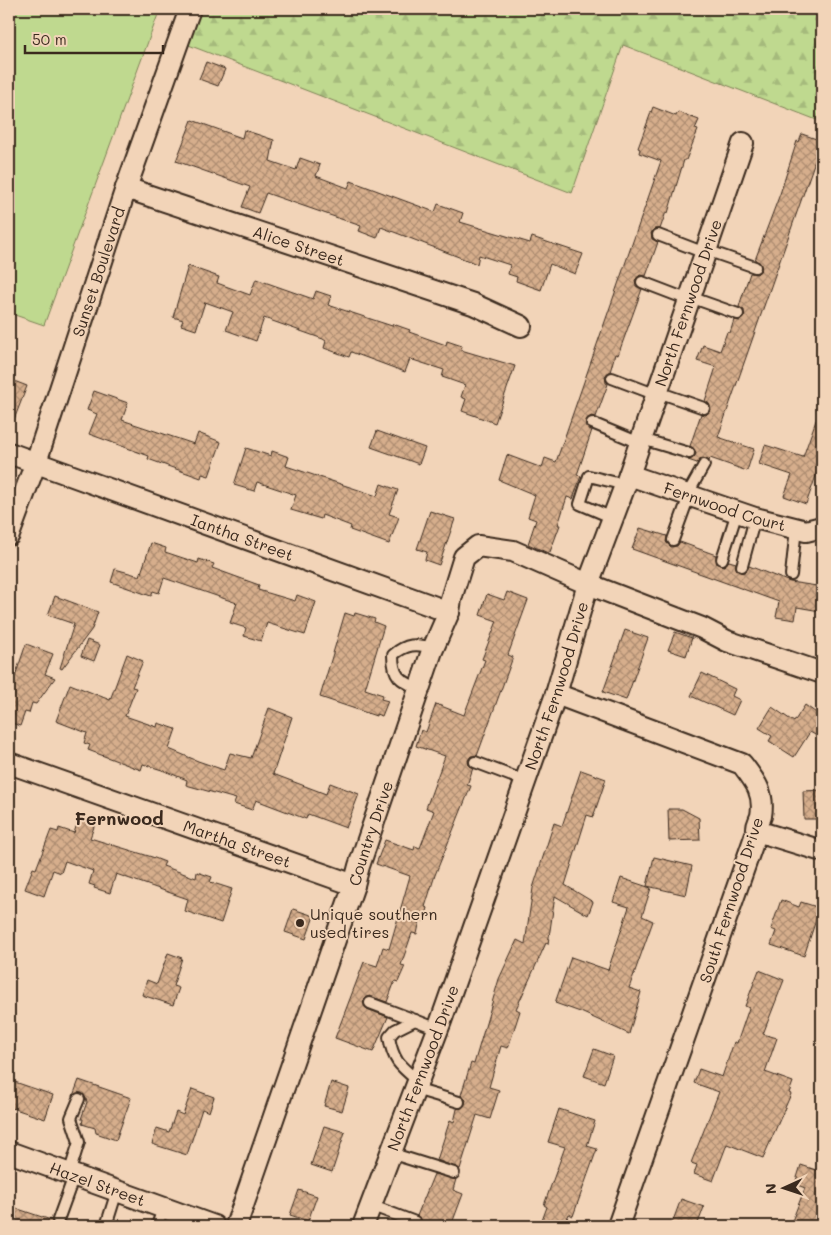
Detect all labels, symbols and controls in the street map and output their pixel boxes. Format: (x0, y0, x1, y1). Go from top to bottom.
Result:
scale bar (25, 22, 162, 54)
text: 50 m (32, 29, 67, 49)
street label: Sunset Boulevard (67, 204, 129, 339)
street label: North Fernwood Drive (649, 216, 726, 389)
street label: Alice Street (250, 220, 347, 270)
street label: Fernwood Court (661, 477, 788, 535)
street label: Iantha Street (188, 509, 297, 565)
street label: North Fernwood Drive (519, 599, 592, 772)
street label: Country Drive (343, 778, 397, 888)
district label: Fernwood (74, 806, 164, 830)
street label: Martha Street (181, 814, 294, 872)
street label: South Fernwood Drive (694, 814, 767, 985)
place label: Unique southern used tires (310, 903, 437, 942)
marker: Unique southern used tires (294, 917, 306, 929)
street label: North Fernwood Drive (382, 982, 463, 1154)
street label: Hazel Street (47, 1157, 148, 1210)
north arrow (758, 1162, 808, 1212)
text: N (761, 1183, 780, 1195)

